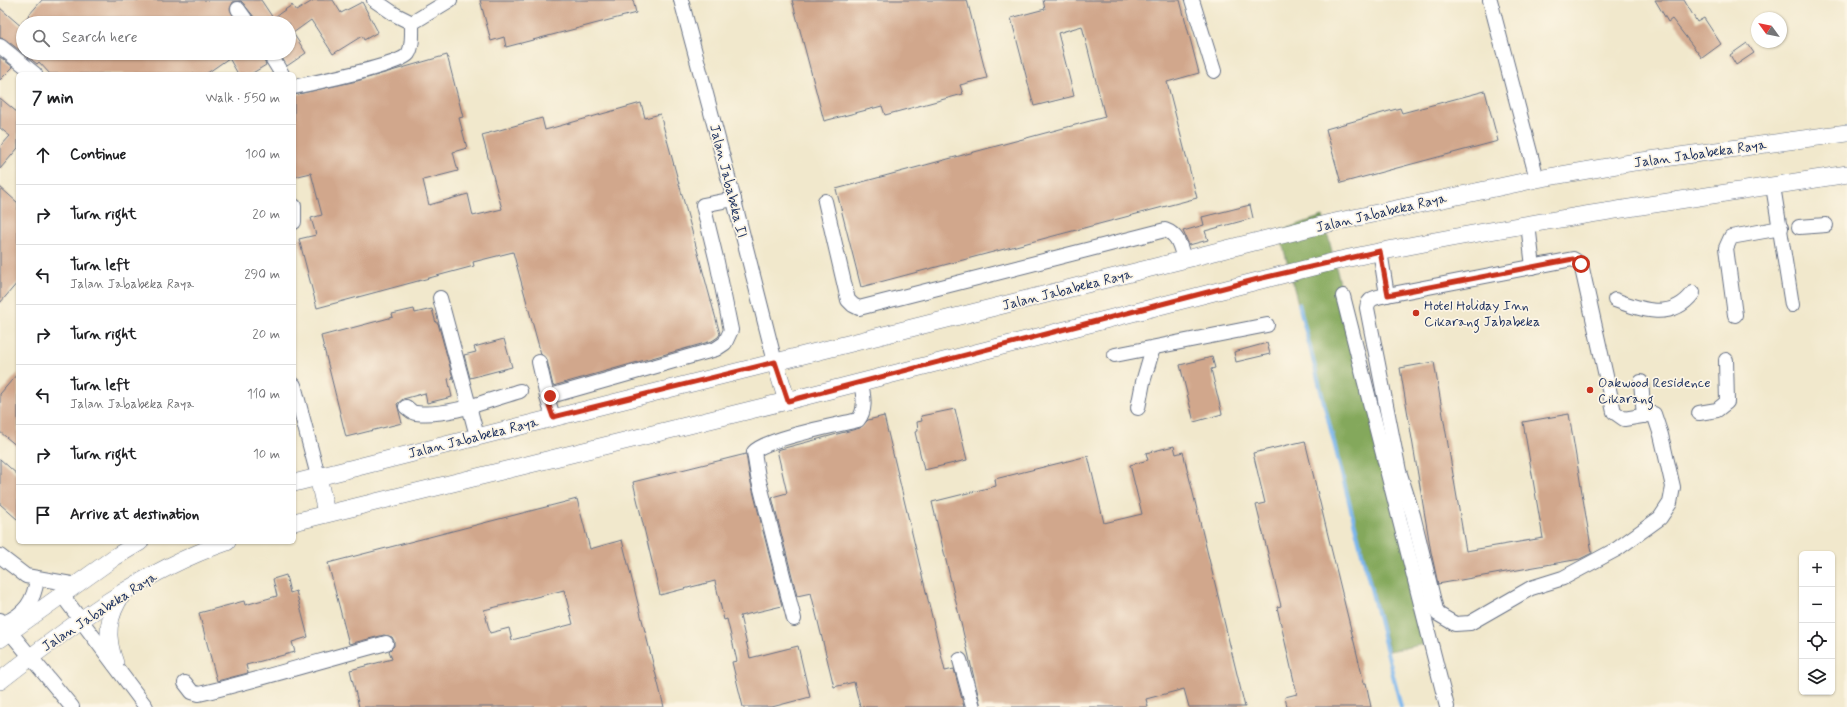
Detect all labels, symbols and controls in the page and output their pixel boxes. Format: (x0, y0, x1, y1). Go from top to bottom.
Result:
north arrow (1751, 12, 1787, 48)
search box (16, 16, 296, 60)
icon: search (30, 27, 52, 49)
text: Search here (62, 28, 138, 48)
text: 7 min (32, 87, 74, 109)
text: Walk · 550 m (206, 90, 280, 107)
street label: Jalan Jababeka II (705, 123, 751, 240)
street label: Jalan Jababeka Raya (1633, 136, 1768, 172)
icon: ahead (32, 144, 54, 166)
text: Continue (70, 145, 126, 165)
text: 100 m (245, 146, 280, 163)
street label: Jalan Jababeka Raya (1314, 189, 1449, 237)
icon: right (32, 204, 54, 226)
text: Turn right (70, 205, 137, 225)
text: 20 m (252, 206, 280, 223)
route start (1572, 255, 1590, 273)
text: Turn left (70, 256, 130, 276)
icon: left (32, 264, 54, 286)
street label: Jalan Jababeka Raya (1000, 265, 1135, 315)
text: 290 m (244, 266, 280, 283)
text: Jalan Jababeka Raya (70, 276, 194, 293)
place label: Hotel Holiday Inn Cikarang Jababeka (1424, 297, 1540, 333)
marker: Hotel Holiday Inn Cikarang Jababeka (1411, 308, 1421, 318)
icon: right (32, 324, 54, 346)
text: Turn right (70, 325, 137, 345)
text: 20 m (252, 326, 280, 343)
place label: Oakwood Residence Cikarang (1598, 374, 1711, 410)
text: Turn left (70, 376, 130, 396)
icon: left (32, 384, 54, 406)
marker: Oakwood Residence Cikarang (1585, 385, 1595, 395)
text: 110 m (247, 386, 280, 403)
route end (541, 387, 559, 405)
text: Jalan Jababeka Raya (70, 396, 194, 413)
street label: Jalan Jababeka Raya (406, 413, 541, 463)
icon: right (32, 444, 54, 466)
text: Turn right (70, 445, 137, 465)
text: 10 m (253, 446, 280, 463)
icon: arrive (32, 504, 54, 526)
text: Arrive at destination (70, 505, 199, 525)
map controls (1799, 551, 1835, 695)
button: + (1799, 551, 1835, 587)
street label: Jalan Jababeka Raya (39, 568, 161, 656)
button: − (1799, 587, 1835, 623)
button: locate (1799, 623, 1835, 659)
button: layers (1799, 659, 1835, 695)

